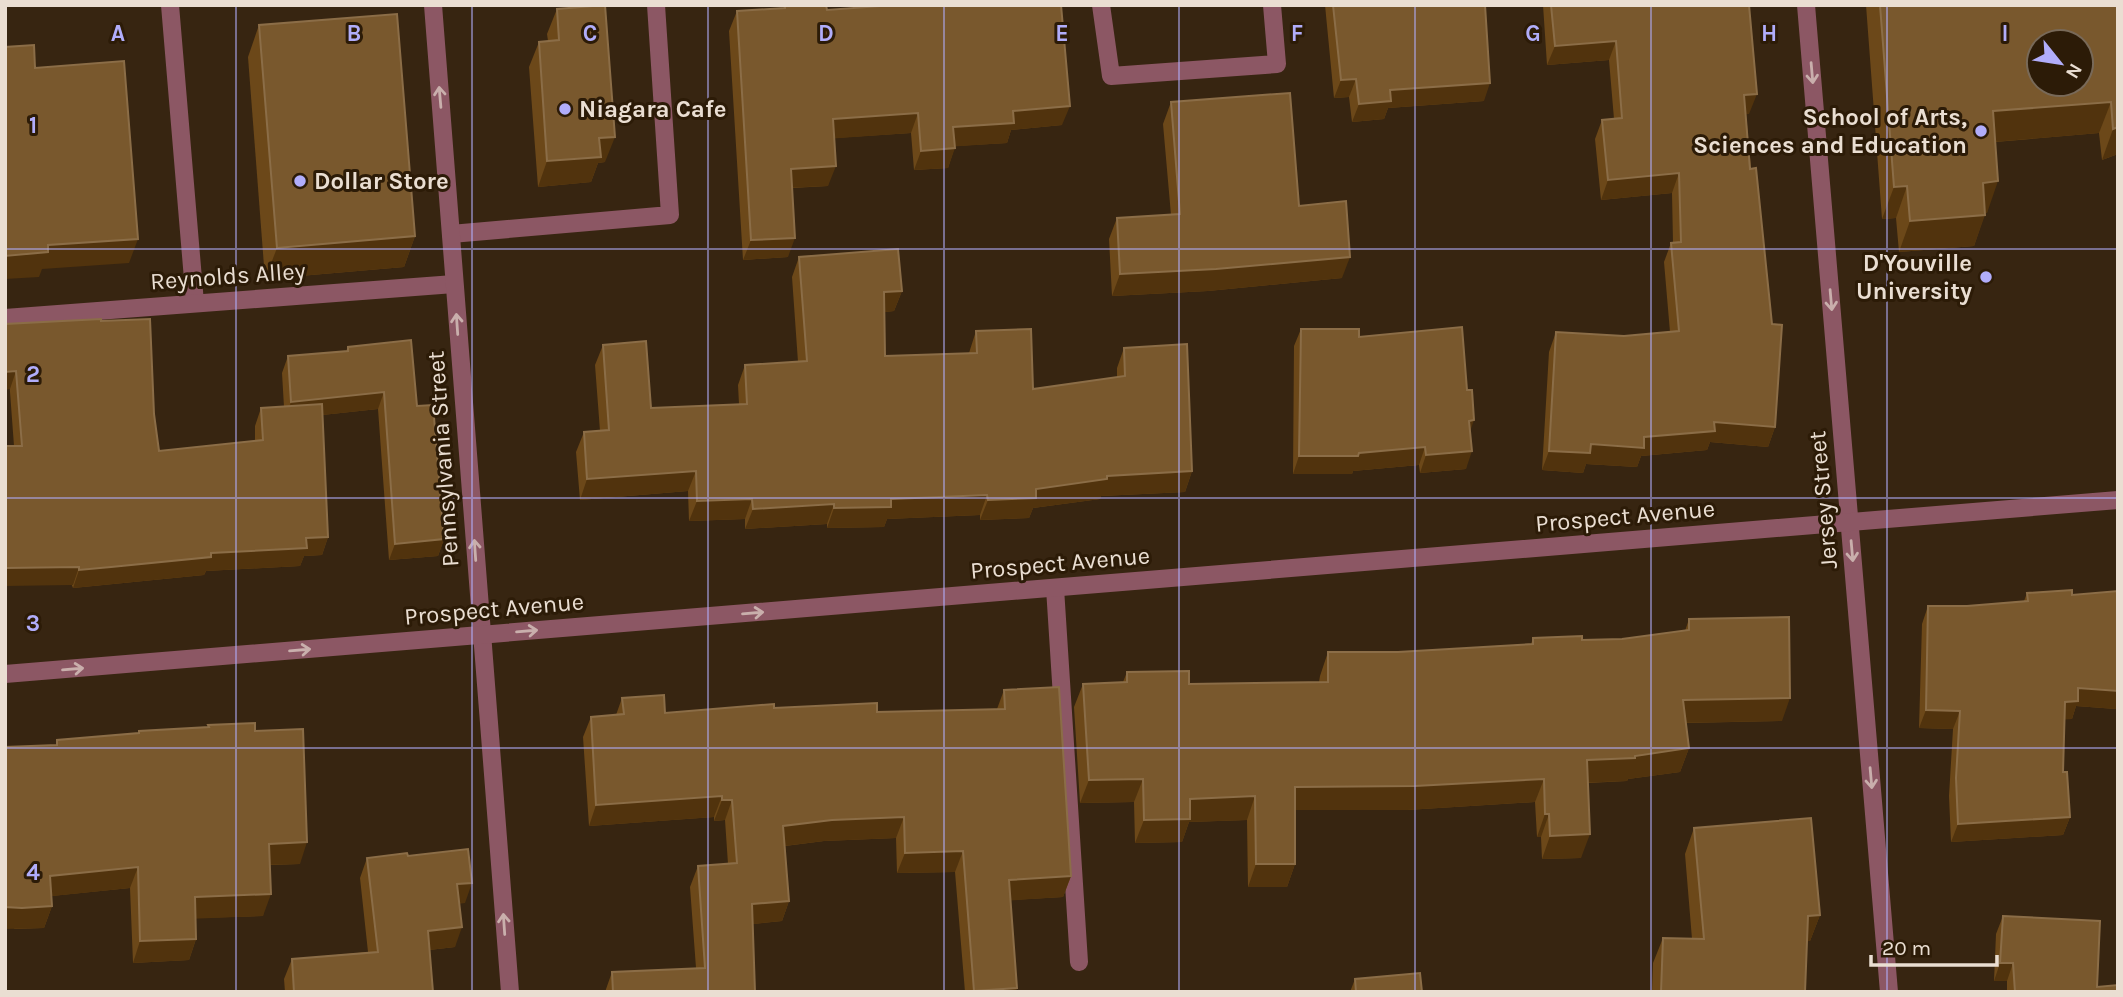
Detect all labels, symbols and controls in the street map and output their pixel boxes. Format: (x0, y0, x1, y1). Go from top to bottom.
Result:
text: A (111, 20, 125, 47)
text: B (347, 20, 361, 47)
text: C (583, 20, 597, 47)
text: D (818, 20, 834, 47)
text: E (1055, 20, 1069, 47)
text: F (1291, 20, 1303, 47)
text: G (1525, 20, 1541, 47)
text: H (1761, 20, 1777, 47)
text: I (2001, 20, 2009, 47)
north arrow (2025, 28, 2095, 98)
text: N (2061, 60, 2087, 82)
one-way arrow (1806, 61, 1819, 84)
one-way arrow (433, 86, 446, 109)
place label: Niagara Cafe (579, 95, 726, 123)
marker: Niagara Cafe (557, 101, 573, 117)
place label: School of Arts, Sciences and Education (1693, 103, 1967, 159)
text: 1 (29, 112, 37, 139)
marker: School of Arts, Sciences and Education (1973, 123, 1989, 139)
place label: Dollar Store (314, 167, 449, 195)
marker: Dollar Store (292, 173, 308, 189)
place label: D'Youville University (1856, 249, 1972, 305)
street label: Reynolds Alley (149, 257, 307, 295)
marker: D'Youville University (1978, 269, 1994, 285)
one-way arrow (1825, 288, 1838, 311)
one-way arrow (450, 313, 463, 335)
street label: Pennsylvania Street (421, 350, 465, 568)
text: 2 (26, 361, 40, 388)
street label: Jersey Street (1803, 430, 1843, 570)
street label: Prospect Avenue (1534, 494, 1716, 538)
one-way arrow (1846, 539, 1859, 562)
one-way arrow (468, 540, 481, 562)
street label: Prospect Avenue (969, 541, 1151, 585)
street label: Prospect Avenue (403, 587, 585, 631)
one-way arrow (742, 606, 764, 619)
text: 3 (26, 610, 40, 637)
one-way arrow (515, 625, 538, 638)
one-way arrow (288, 643, 311, 656)
one-way arrow (61, 662, 84, 675)
one-way arrow (1865, 766, 1878, 789)
text: 4 (26, 859, 40, 886)
one-way arrow (497, 913, 510, 935)
scale bar (1871, 923, 1997, 967)
text: 20 m (1882, 936, 1931, 960)

